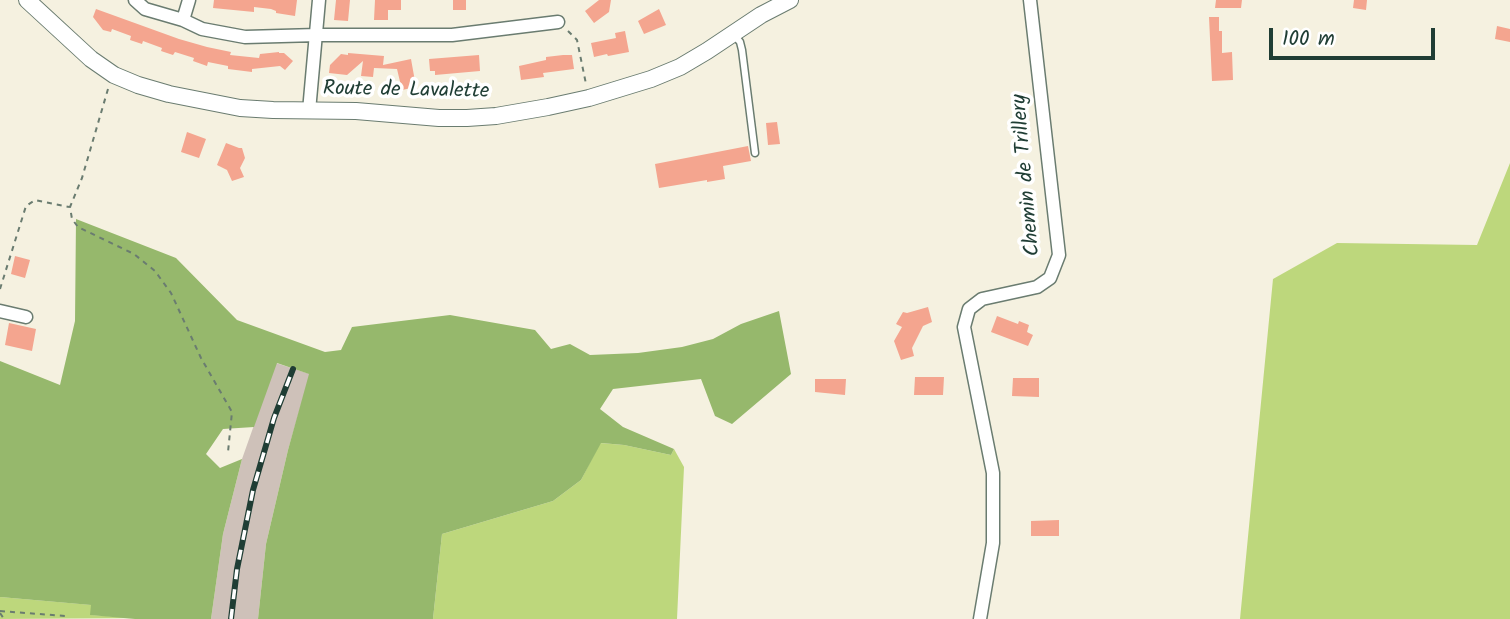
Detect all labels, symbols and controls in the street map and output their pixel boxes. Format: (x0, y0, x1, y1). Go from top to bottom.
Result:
scale bar (1272, 14, 1438, 58)
text: 100 m (1282, 23, 1335, 56)
street label: Route de Lavalette (323, 78, 489, 106)
street label: Chemin de Trillery (1008, 93, 1048, 257)

